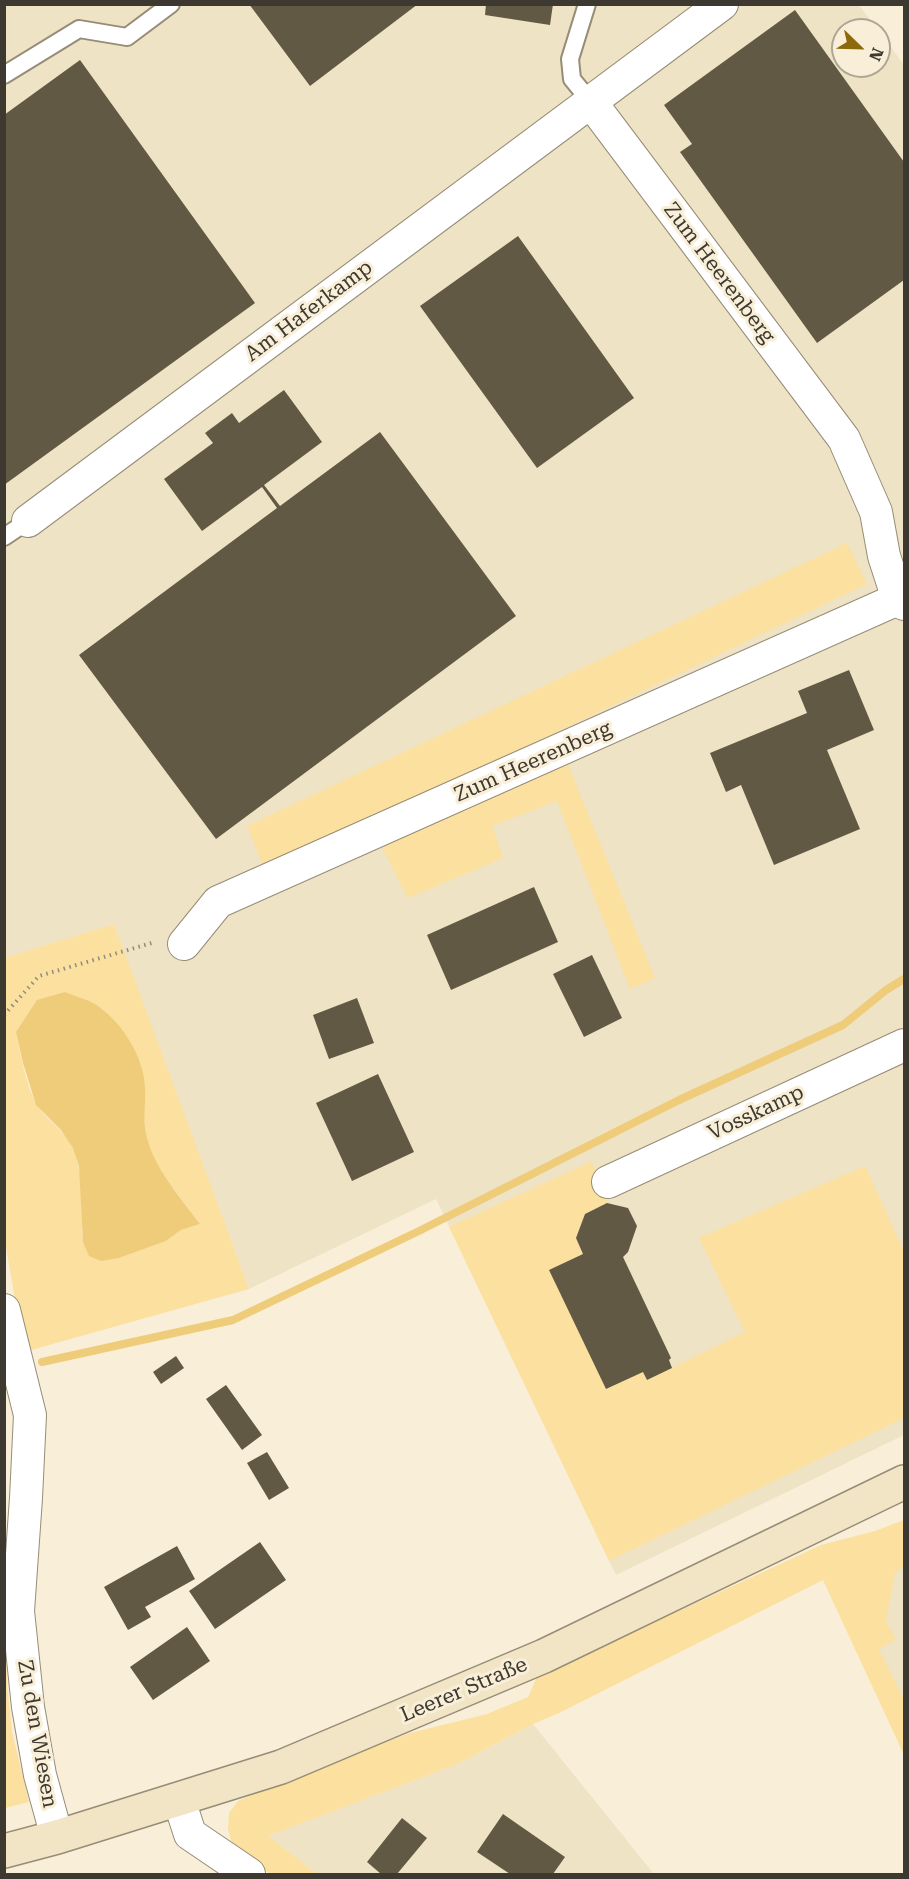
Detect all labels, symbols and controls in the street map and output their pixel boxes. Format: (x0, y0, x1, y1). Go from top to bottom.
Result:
north arrow (831, 18, 891, 78)
text: N (865, 45, 887, 64)
street label: Zum Heerenberg (658, 198, 780, 348)
street label: Am Haferkamp (240, 255, 378, 367)
street label: Zum Heerenberg (450, 716, 616, 808)
street label: Vosskamp (704, 1080, 808, 1146)
street label: Leerer Straße (397, 1652, 531, 1728)
street label: Zu den Wiesen (12, 1658, 62, 1810)

